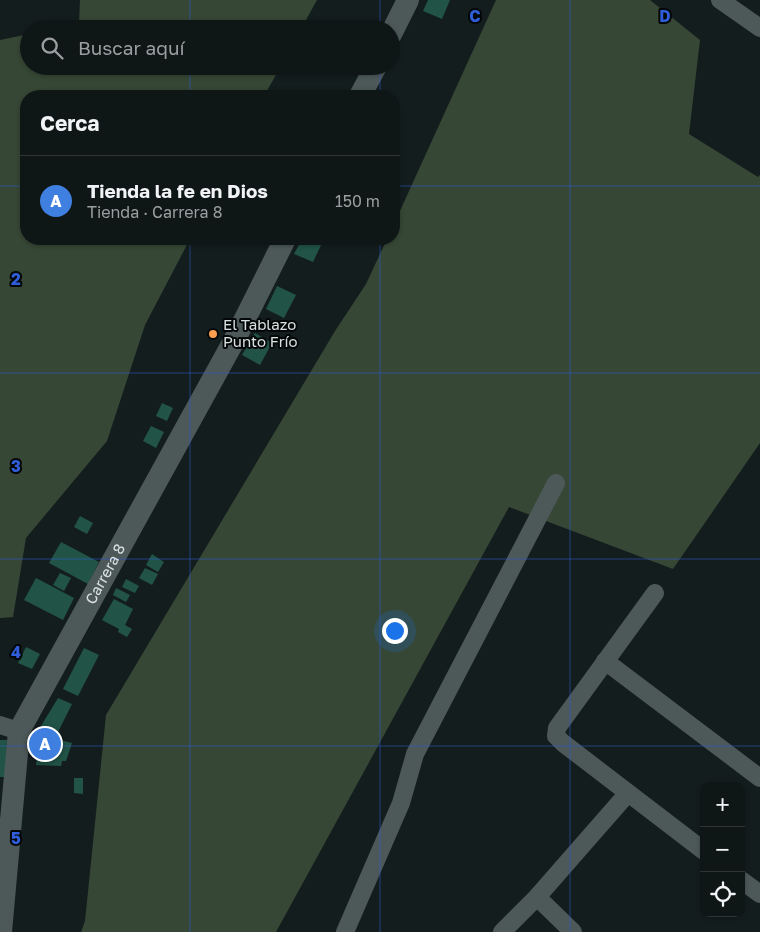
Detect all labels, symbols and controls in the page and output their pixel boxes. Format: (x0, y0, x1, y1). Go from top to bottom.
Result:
text: C (469, 6, 481, 26)
text: D (659, 6, 671, 26)
search box (20, 20, 400, 75)
icon: search (38, 34, 66, 62)
text: Buscar aquí (78, 36, 185, 59)
text: Cerca (40, 110, 99, 136)
text: Tienda la fe en Dios (87, 179, 268, 202)
text: A (50, 191, 62, 211)
text: 150 m (335, 191, 380, 211)
text: Tienda · Carrera 8 (87, 202, 222, 222)
text: 2 (11, 269, 21, 289)
place label: El Tablazo Punto Frío (223, 315, 298, 350)
marker: El Tablazo Punto Frío (207, 328, 219, 340)
text: 3 (11, 456, 21, 476)
street label: Carrera 8 (81, 540, 128, 607)
your location (382, 618, 408, 644)
text: 4 (11, 642, 21, 662)
pin: A (29, 725, 61, 763)
map controls (700, 782, 745, 917)
button: + (700, 782, 745, 827)
button: − (700, 827, 745, 872)
text: 5 (11, 828, 21, 848)
button: locate (700, 872, 745, 917)

